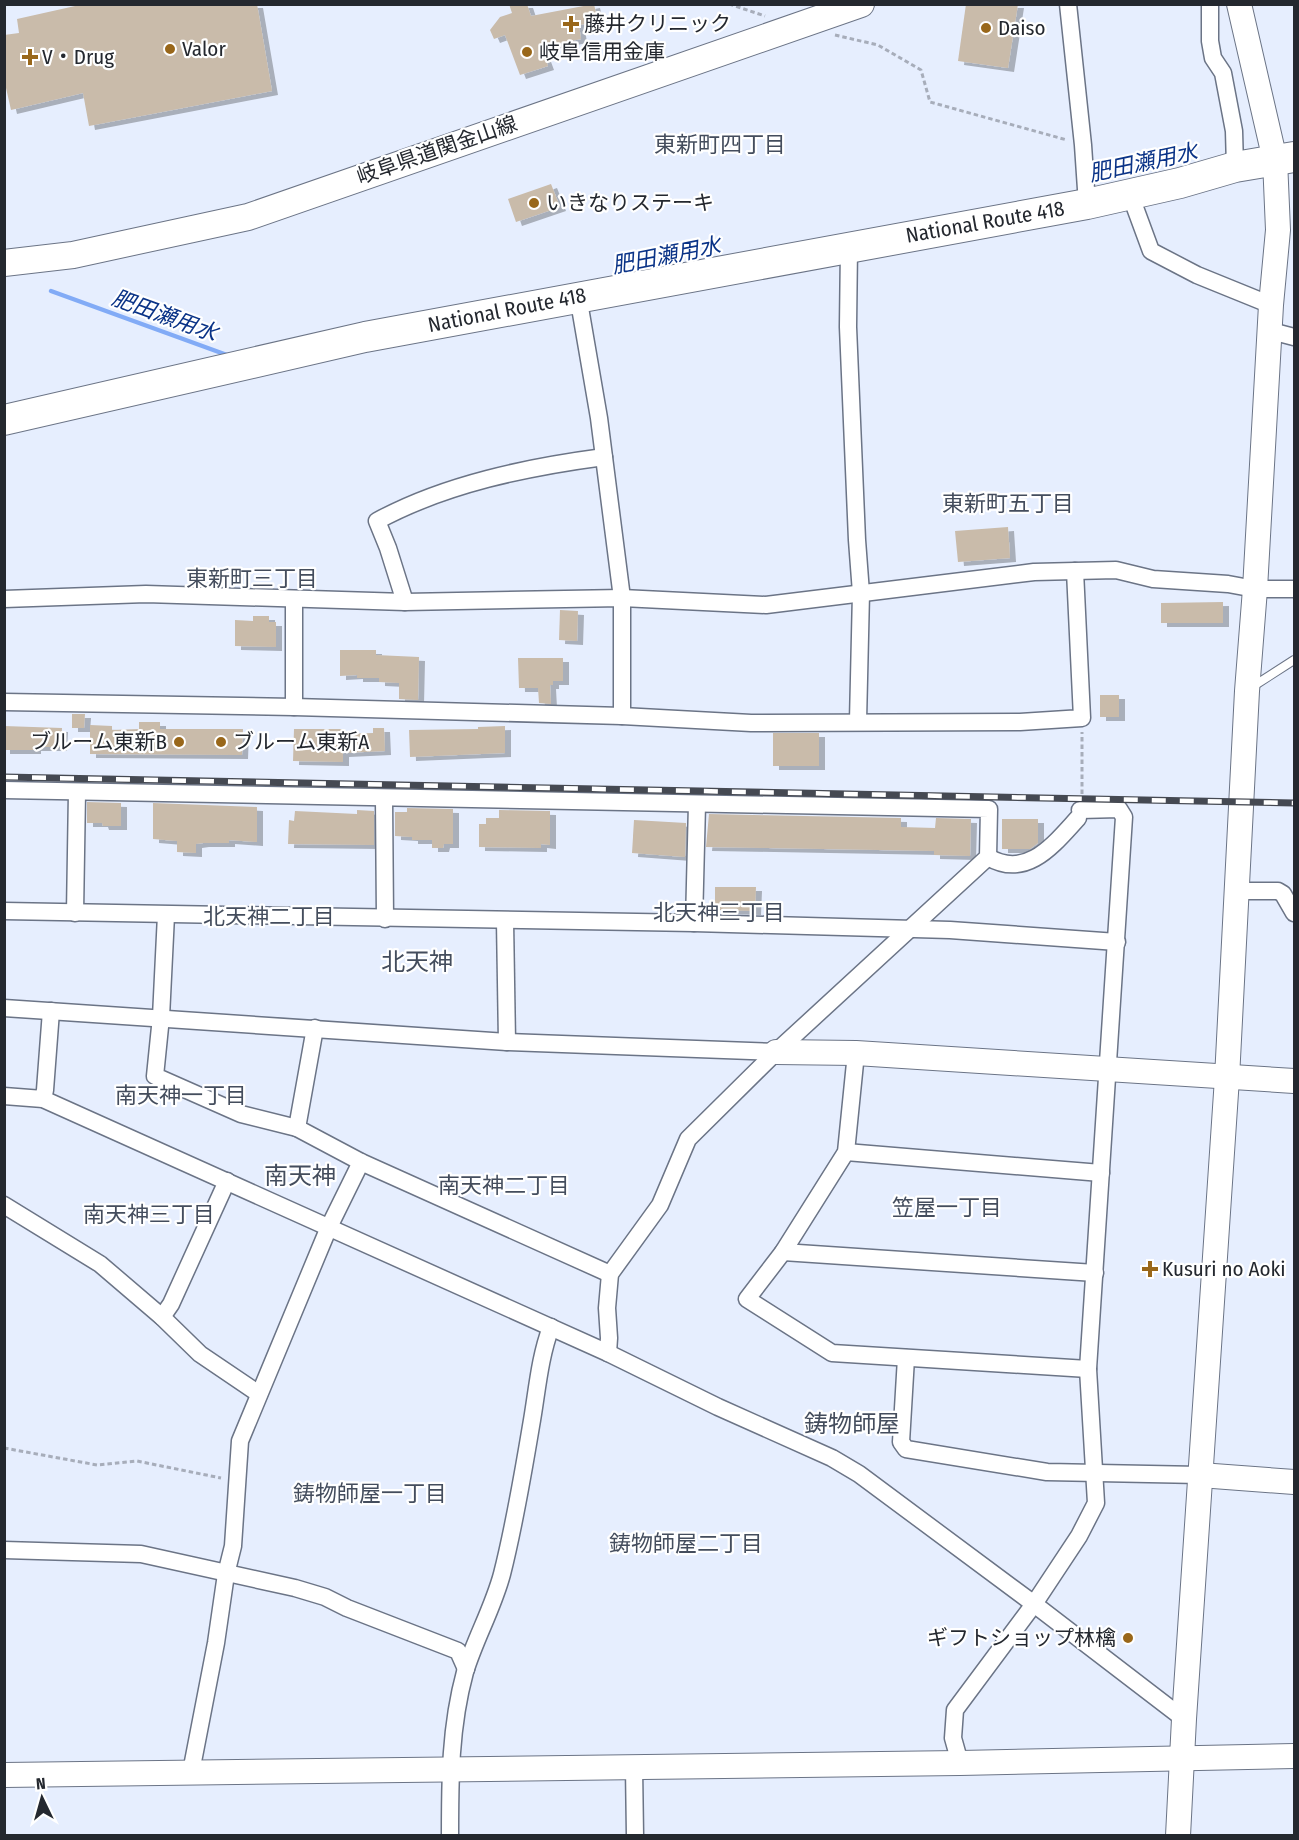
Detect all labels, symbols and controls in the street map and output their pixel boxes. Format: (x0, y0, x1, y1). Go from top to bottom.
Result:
place label: 藤井クリニック (584, 11, 731, 37)
marker: 藤井クリニック (562, 15, 580, 33)
place label: Daiso (998, 15, 1046, 41)
marker: Daiso (979, 21, 993, 35)
place label: Valor (182, 36, 226, 62)
place label: 岐阜信用金庫 (539, 39, 665, 65)
marker: Valor (163, 42, 177, 56)
place label: V・Drug (42, 44, 114, 70)
marker: 岐阜信用金庫 (520, 45, 534, 59)
marker: V・Drug (23, 50, 37, 64)
street label: 岐阜県道関金山線 (353, 110, 521, 190)
district label: 東新町四丁目 (654, 131, 786, 158)
water label: 肥田瀬用水 (1086, 137, 1202, 187)
place label: いきなりステーキ (546, 190, 714, 216)
street label: National Route 418 (904, 195, 1066, 249)
marker: いきなりステーキ (527, 196, 541, 210)
water label: 肥田瀬用水 (610, 231, 725, 279)
street label: National Route 418 (426, 282, 588, 338)
water label: 肥田瀬用水 (109, 284, 223, 348)
district label: 東新町五丁目 (942, 490, 1074, 517)
district label: 東新町三丁目 (186, 565, 318, 592)
place label: ブルーム東新B (30, 729, 167, 755)
place label: ブルーム東新A (233, 729, 369, 755)
marker: ブルーム東新B (172, 735, 186, 749)
marker: ブルーム東新A (214, 735, 228, 749)
district label: 北天神三丁目 (653, 899, 785, 926)
district label: 北天神二丁目 (203, 903, 335, 930)
district label: 北天神 (381, 948, 453, 976)
district label: 南天神一丁目 (115, 1082, 247, 1109)
district label: 南天神 (264, 1162, 336, 1190)
district label: 南天神二丁目 (438, 1172, 570, 1199)
district label: 笠屋一丁目 (892, 1194, 1002, 1221)
district label: 南天神三丁目 (83, 1201, 215, 1228)
place label: Kusuri no Aoki (1162, 1256, 1286, 1282)
marker: Kusuri no Aoki (1143, 1262, 1157, 1276)
district label: 鋳物師屋 (804, 1410, 900, 1438)
district label: 鋳物師屋一丁目 (293, 1480, 447, 1507)
district label: 鋳物師屋二丁目 (609, 1530, 763, 1557)
place label: ギフトショップ林檎 (927, 1625, 1116, 1651)
marker: ギフトショップ林檎 (1121, 1631, 1135, 1645)
north arrow (12, 1768, 72, 1828)
text: N (35, 1774, 46, 1793)

